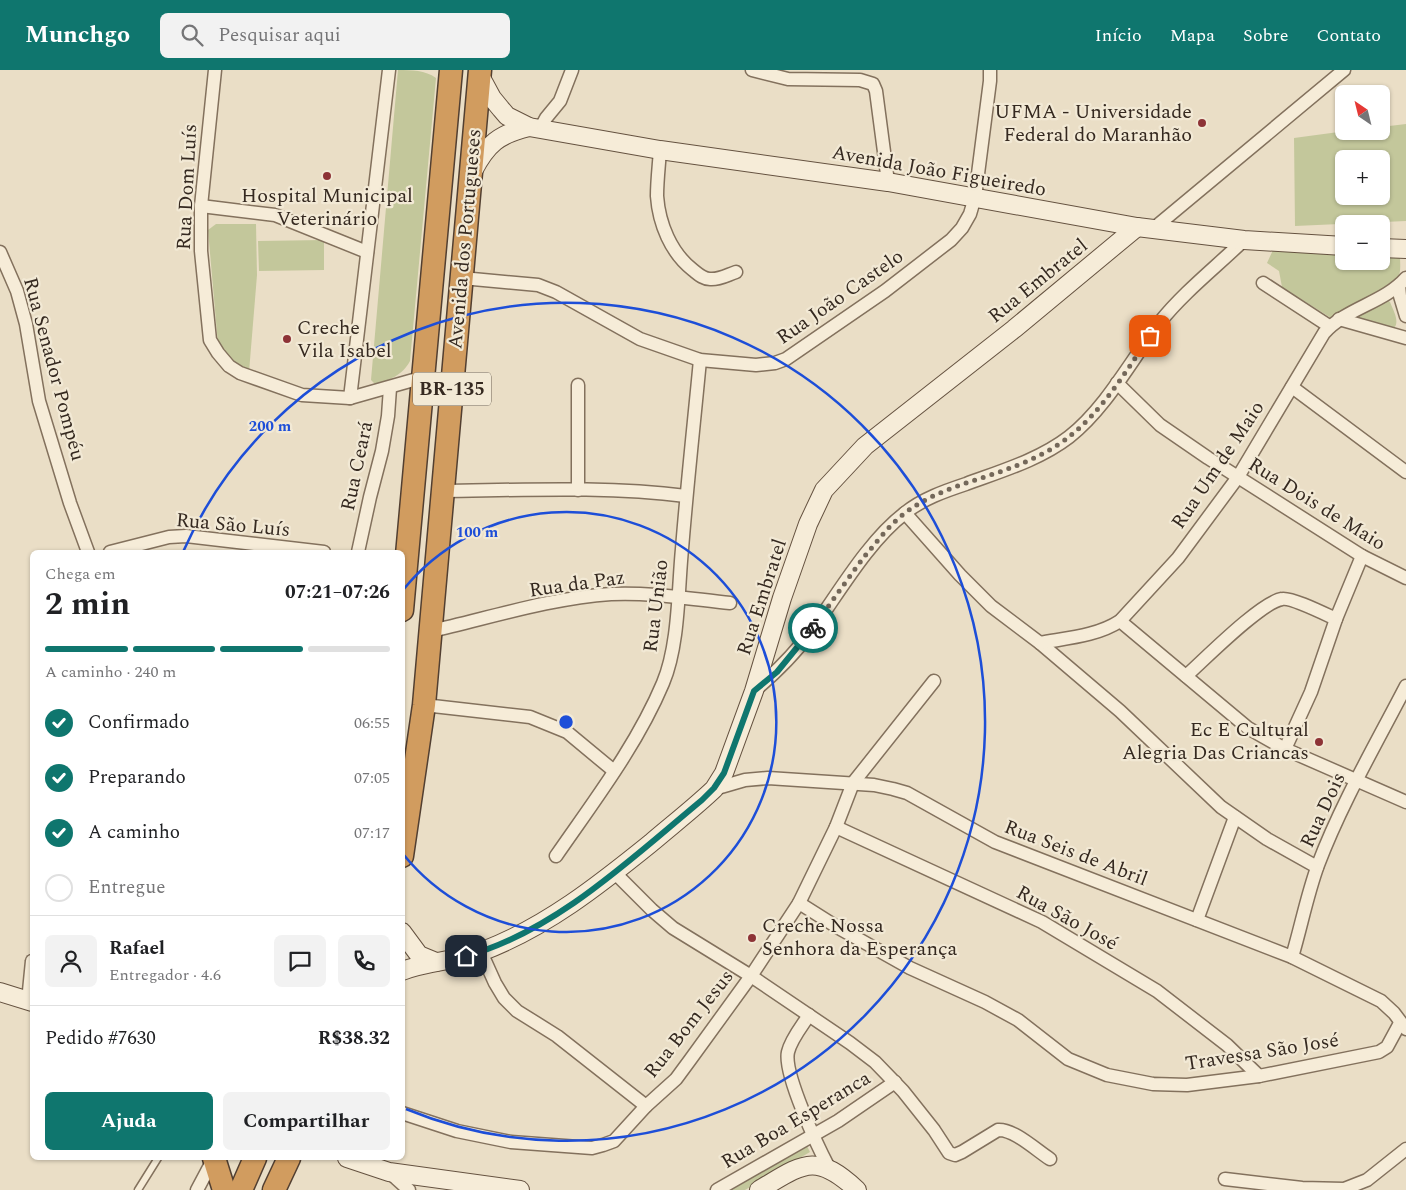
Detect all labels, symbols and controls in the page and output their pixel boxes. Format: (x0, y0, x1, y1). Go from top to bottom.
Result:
search box (160, 13, 510, 58)
text: Munchgo (25, 17, 130, 53)
icon: search (178, 21, 206, 49)
text: Pesquisar aqui (218, 21, 341, 50)
text: Início (1095, 22, 1142, 49)
text: Mapa (1170, 22, 1215, 49)
text: Sobre (1243, 22, 1288, 49)
text: Contato (1316, 22, 1381, 49)
north arrow (1335, 85, 1390, 140)
map controls (1335, 85, 1390, 270)
place label: UFMA - Universidade Federal do Maranhão (994, 97, 1192, 150)
marker: UFMA - Universidade Federal do Maranhão (1196, 117, 1208, 129)
street label: Rua Dom Luís (169, 123, 205, 251)
street label: Avenida dos Portugueses (440, 128, 490, 350)
street label: Avenida João Figueiredo (829, 137, 1049, 205)
button: + (1335, 150, 1390, 205)
marker: Hospital Municipal Veterinário (321, 170, 333, 182)
place label: Hospital Municipal Veterinário (241, 181, 413, 234)
button: − (1335, 215, 1390, 270)
street label: Rua Embratel (982, 231, 1094, 331)
street label: Rua João Castelo (770, 242, 910, 352)
street label: Rua Senador Pompéu (15, 274, 93, 464)
place label: Creche Vila Isabel (297, 313, 392, 366)
pin (1129, 315, 1171, 357)
icon: bag (1136, 322, 1164, 350)
marker: Creche Vila Isabel (281, 333, 293, 345)
road number: BR-135 (413, 372, 491, 406)
street label: Rua Um de Maio (1164, 395, 1272, 535)
text: 200 m (249, 415, 292, 438)
street label: Rua Ceará (333, 418, 381, 514)
street label: Rua Dois de Maio (1242, 450, 1392, 558)
street label: Rua São Luís (175, 505, 291, 545)
text: 100 m (456, 521, 499, 544)
street label: Rua Embratel (729, 535, 795, 659)
street label: Rua União (635, 558, 677, 654)
text: Chega em (45, 562, 116, 586)
street label: Rua da Paz (527, 562, 627, 606)
text: 07:21–07:26 (285, 578, 390, 607)
text: 2 min (45, 580, 130, 629)
courier (788, 603, 838, 653)
icon: bike (799, 614, 827, 642)
text: A caminho · 240 m (45, 660, 176, 684)
text: Confirmado (88, 708, 189, 737)
icon: check (45, 709, 73, 737)
text: 06:55 (354, 711, 390, 735)
centre of rings (557, 713, 575, 731)
place label: Ec E Cultural Alegria Das Criancas (1122, 715, 1309, 768)
marker: Ec E Cultural Alegria Das Criancas (1313, 736, 1325, 748)
text: Preparando (88, 763, 186, 792)
icon: check (45, 764, 73, 792)
text: 07:05 (354, 766, 390, 790)
street label: Rua Dois (1292, 767, 1354, 853)
street label: Rua Seis de Abril (1000, 812, 1152, 894)
text: A caminho (88, 818, 180, 847)
icon: check (45, 819, 73, 847)
text: 07:17 (354, 821, 390, 845)
text: Entregue (88, 873, 165, 902)
street label: Rua São José (1011, 878, 1124, 959)
place label: Creche Nossa Senhora da Esperança (762, 911, 958, 964)
marker: Creche Nossa Senhora da Esperança (746, 932, 758, 944)
text: Rafael (109, 934, 165, 963)
button: person (45, 935, 97, 987)
button: chat (274, 935, 326, 987)
button: phone (338, 935, 390, 987)
pin (445, 935, 487, 977)
icon: home (452, 942, 480, 970)
text: Entregador · 4.6 (109, 963, 221, 987)
street label: Rua Bom Jesus (637, 963, 741, 1085)
text: Pedido #7630 (45, 1024, 156, 1053)
text: R$38.32 (318, 1024, 390, 1053)
street label: Travessa São José (1183, 1025, 1341, 1079)
street label: Rua Boa Esperanca (715, 1063, 877, 1177)
button: Ajuda (45, 1092, 213, 1150)
button: Compartilhar (223, 1092, 390, 1150)

